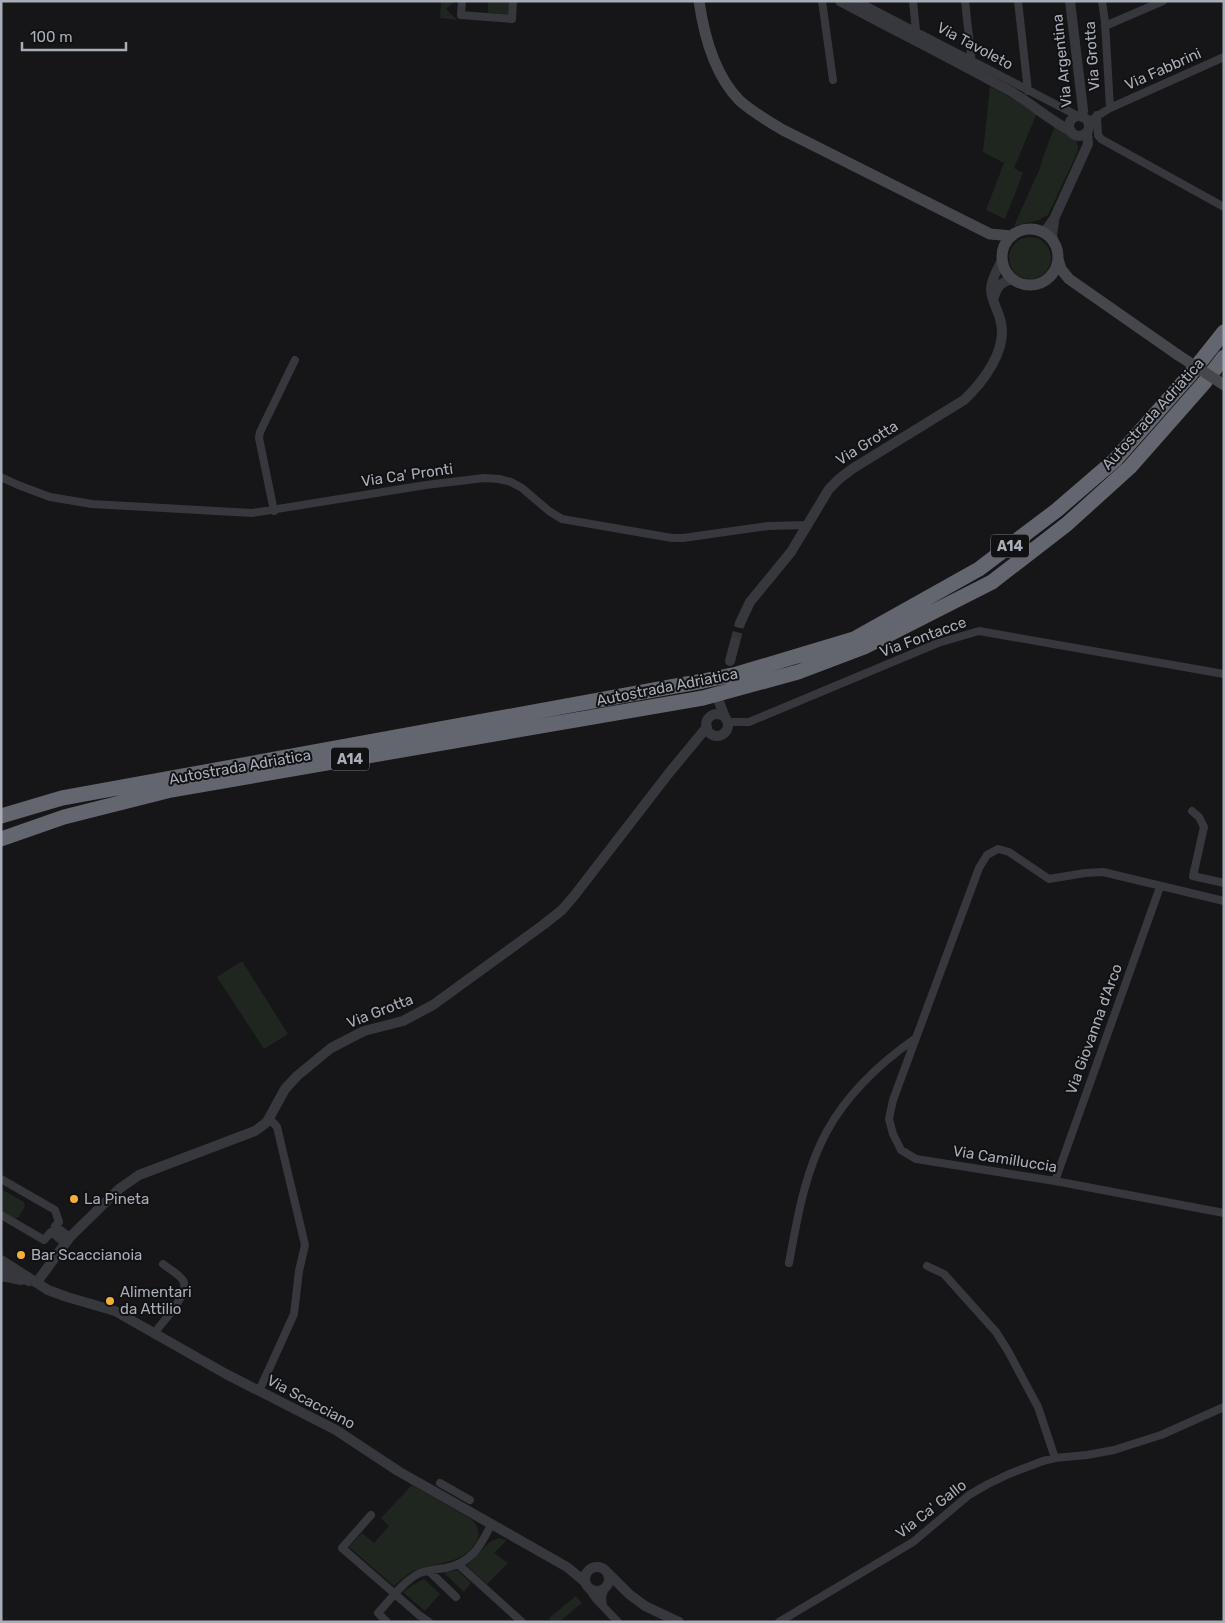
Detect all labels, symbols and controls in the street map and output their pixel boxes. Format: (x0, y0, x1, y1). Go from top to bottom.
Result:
street label: Via Argentina (1048, 13, 1076, 109)
street label: Via Tavoleto (934, 18, 1016, 74)
scale bar (22, 20, 126, 52)
street label: Via Grotta (1081, 21, 1103, 91)
text: 100 m (30, 28, 72, 46)
street label: Via Fabbrini (1122, 44, 1204, 94)
street label: Autostrada Adriatica (1098, 355, 1208, 473)
street label: Via Grotta (833, 417, 901, 469)
street label: Via Ca' Pronti (360, 460, 454, 490)
road number: A14 (991, 534, 1029, 558)
street label: Via Fontacce (877, 613, 969, 661)
street label: Autostrada Adriatica (595, 664, 739, 710)
street label: Autostrada Adriatica (168, 746, 312, 788)
road number: A14 (331, 748, 369, 771)
street label: Via Giovanna d'Arco (1062, 961, 1126, 1097)
street label: Via Grotta (344, 990, 416, 1032)
street label: Via Camilluccia (952, 1142, 1058, 1176)
place label: La Pineta (84, 1190, 149, 1208)
marker: La Pineta (68, 1193, 80, 1205)
place label: Bar Scaccianoia (31, 1246, 142, 1264)
marker: Bar Scaccianoia (15, 1249, 27, 1261)
place label: Alimentari da Attilio (120, 1283, 192, 1318)
marker: Alimentari da Attilio (104, 1295, 116, 1307)
street label: Via Scacciano (264, 1371, 358, 1433)
street label: Via Ca' Gallo (892, 1476, 970, 1542)

